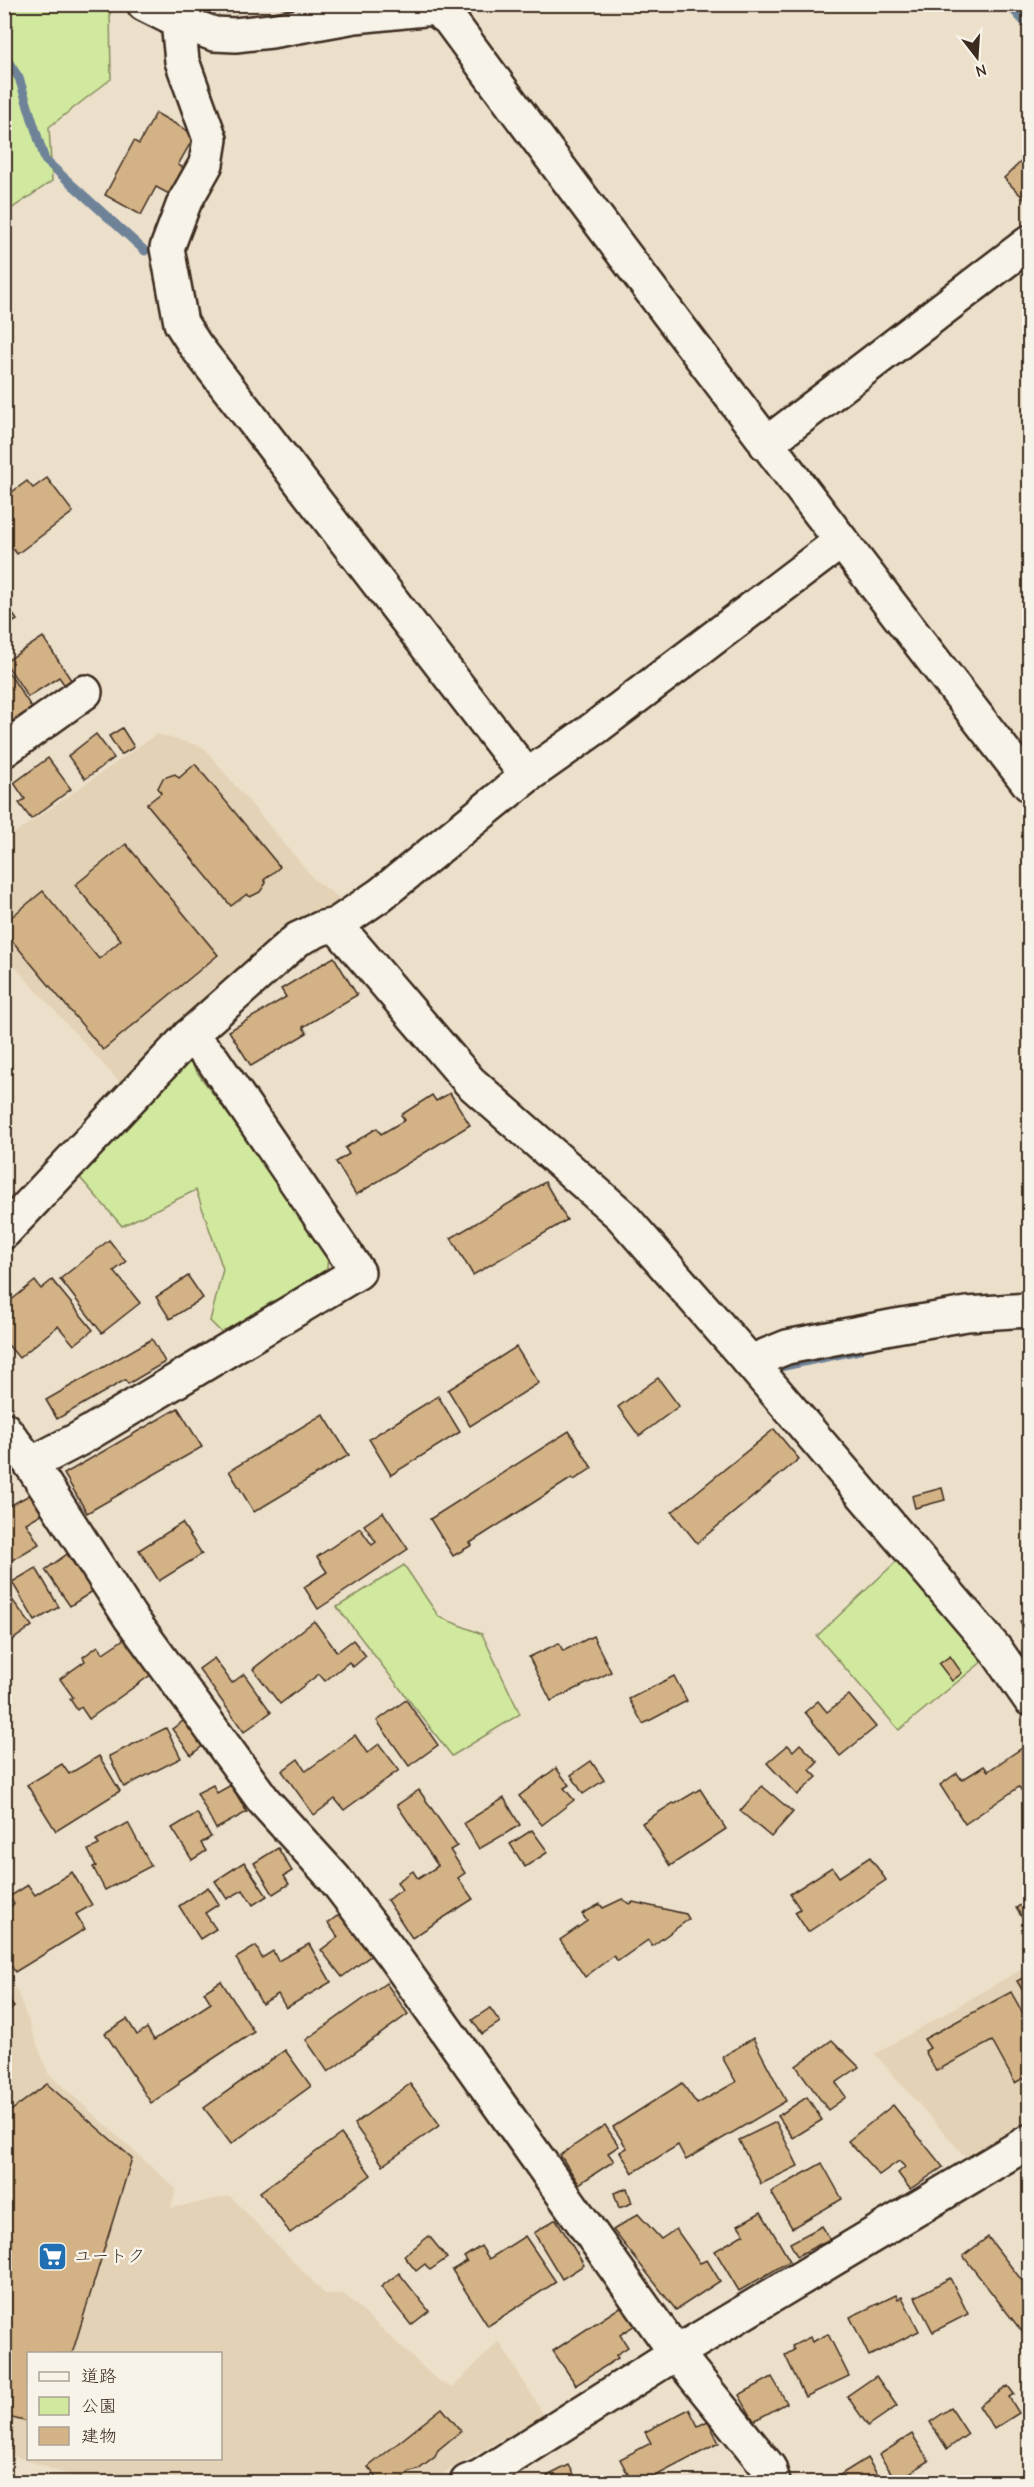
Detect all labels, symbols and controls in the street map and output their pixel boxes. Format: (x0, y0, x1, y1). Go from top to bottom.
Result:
north arrow (947, 27, 1007, 87)
text: N (973, 60, 989, 81)
supermarket icon: ユートク (37, 2240, 69, 2272)
place label: ユートク (74, 2246, 145, 2267)
legend (27, 2352, 222, 2460)
text: 道路 (81, 2366, 117, 2387)
text: 公園 (81, 2396, 117, 2417)
text: 建物 (81, 2426, 117, 2447)

